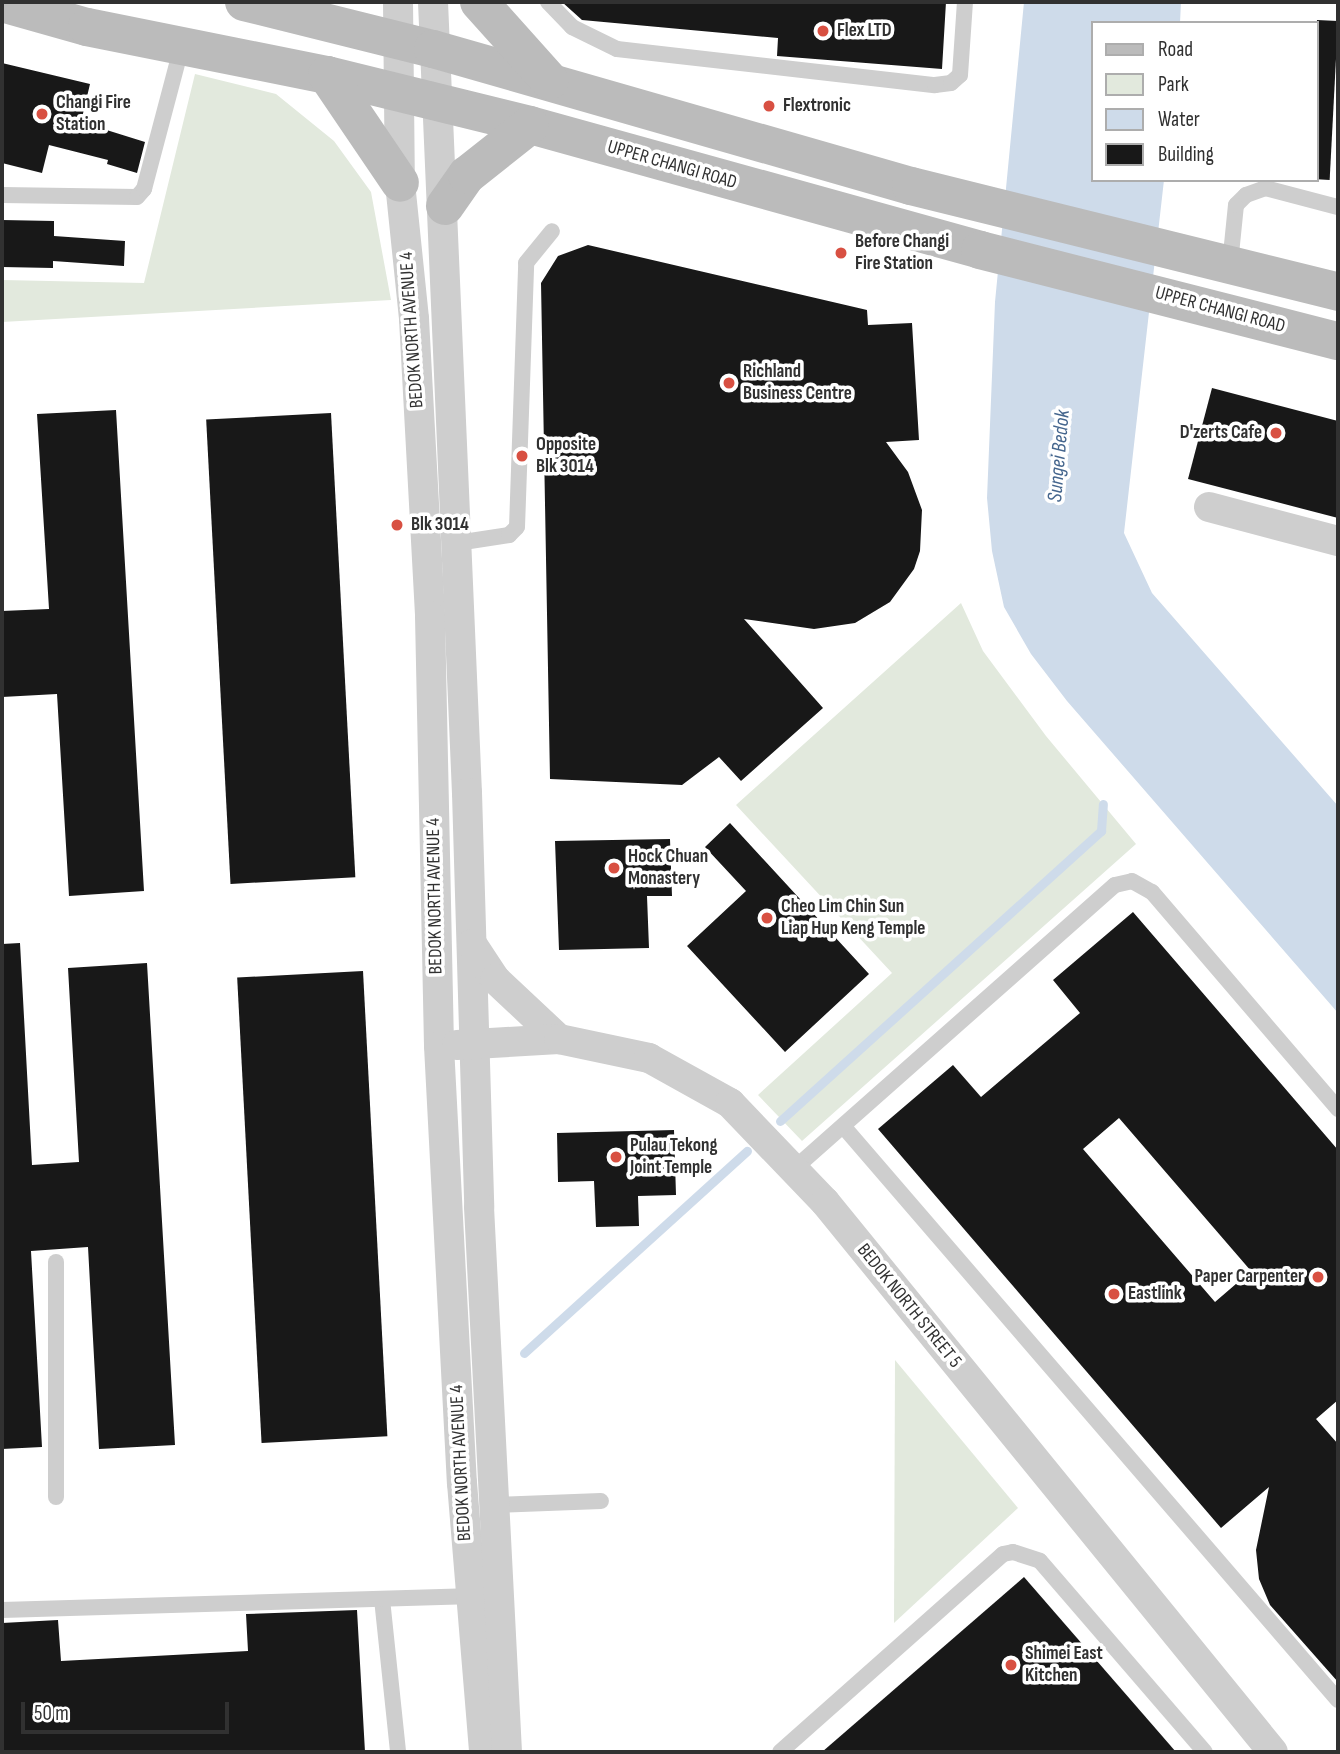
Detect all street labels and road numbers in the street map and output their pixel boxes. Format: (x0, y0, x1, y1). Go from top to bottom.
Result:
street label: UPPER CHANGI ROAD (605, 136, 739, 194)
street label: BEDOK NORTH AVENUE 4 (395, 251, 429, 409)
street label: UPPER CHANGI ROAD (1153, 282, 1287, 338)
street label: BEDOK NORTH AVENUE 4 (422, 818, 448, 974)
street label: BEDOK NORTH STREET 5 (852, 1239, 966, 1373)
street label: BEDOK NORTH AVENUE 4 (446, 1384, 476, 1542)

